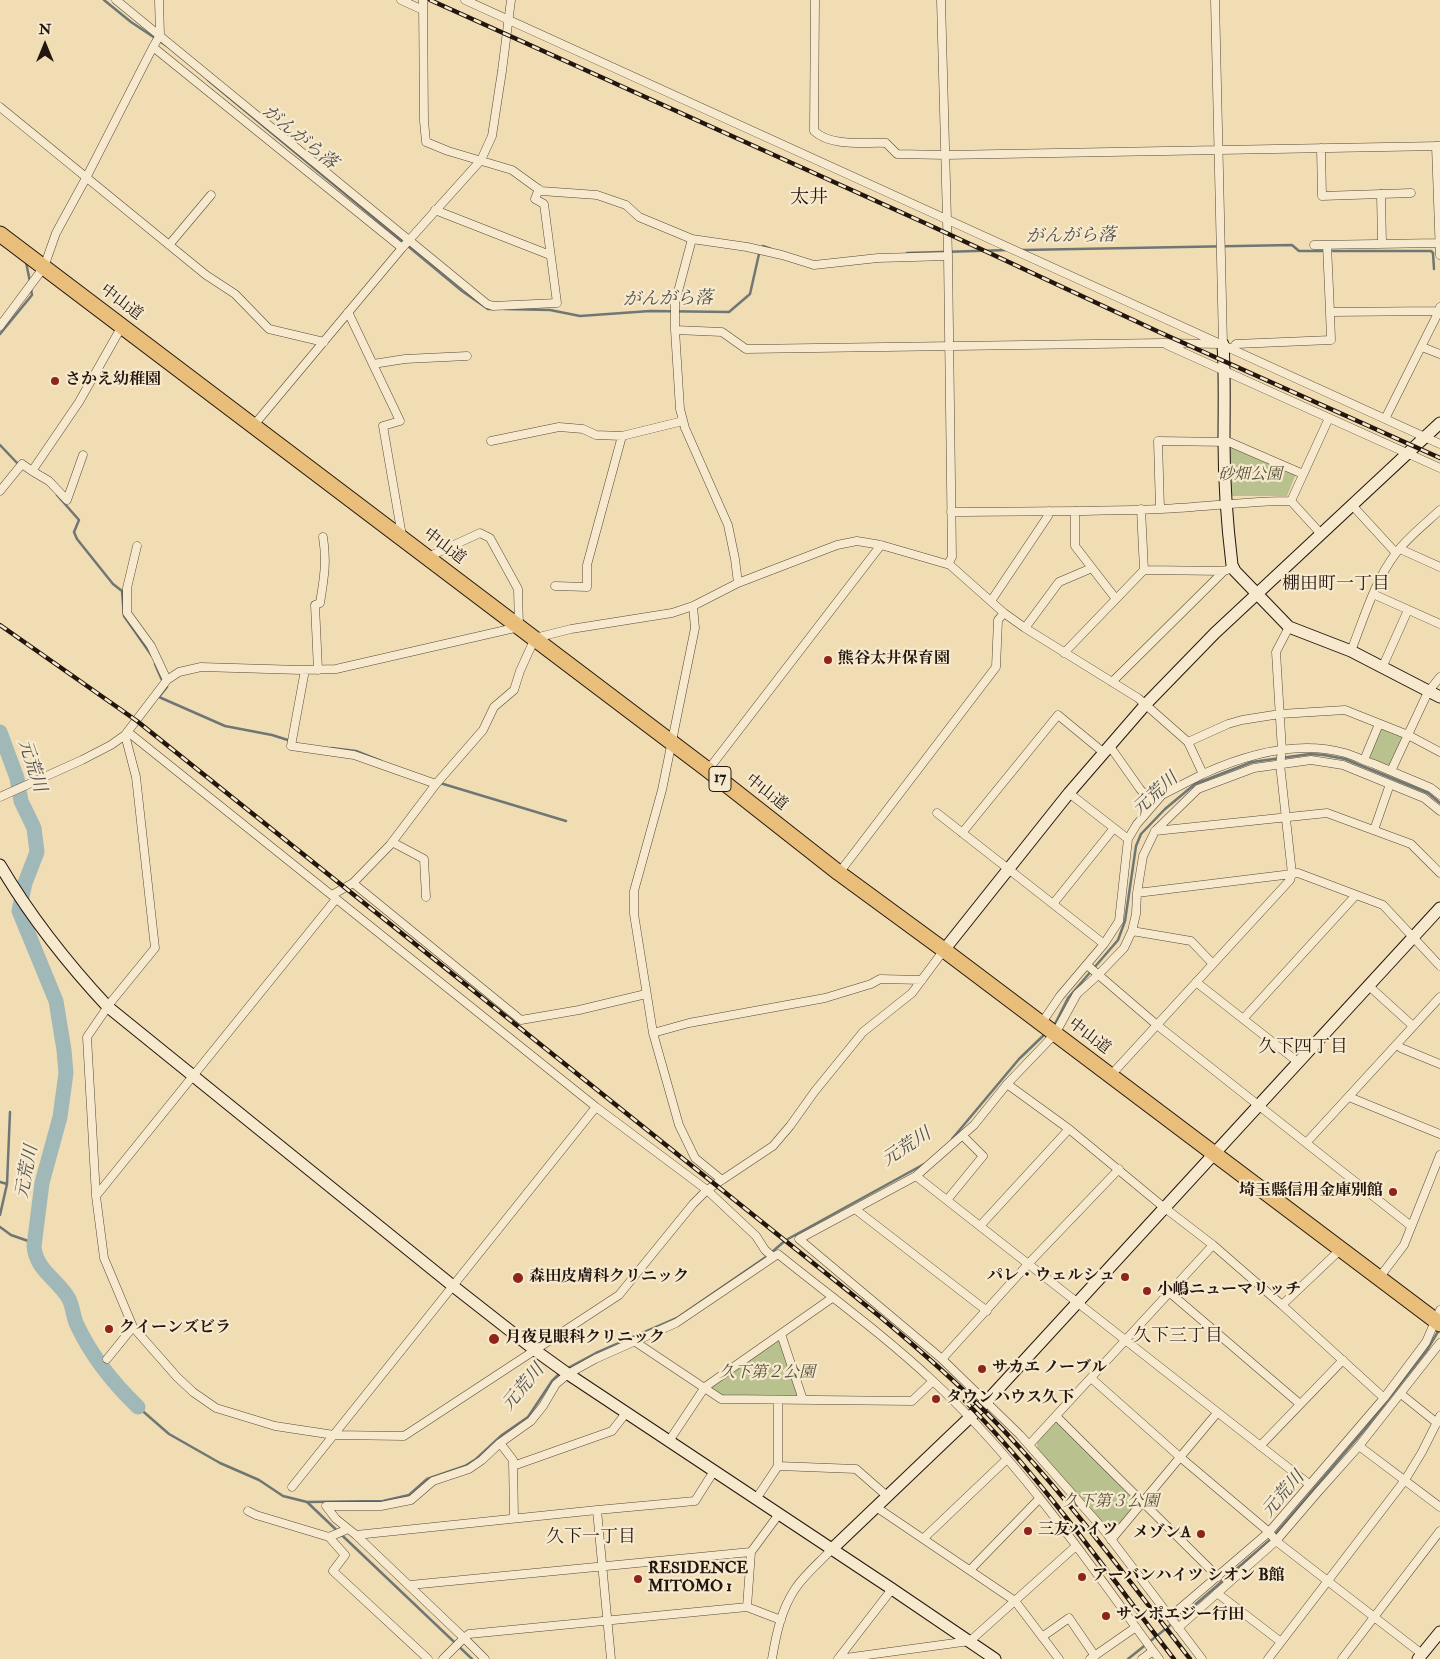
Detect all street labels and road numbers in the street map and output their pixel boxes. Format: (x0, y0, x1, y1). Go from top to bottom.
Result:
street label: 中山道 (96, 281, 146, 325)
street label: 中山道 (419, 525, 469, 569)
road number: 17 (709, 766, 731, 792)
street label: 中山道 (741, 771, 791, 815)
street label: 中山道 (1064, 1015, 1114, 1059)

